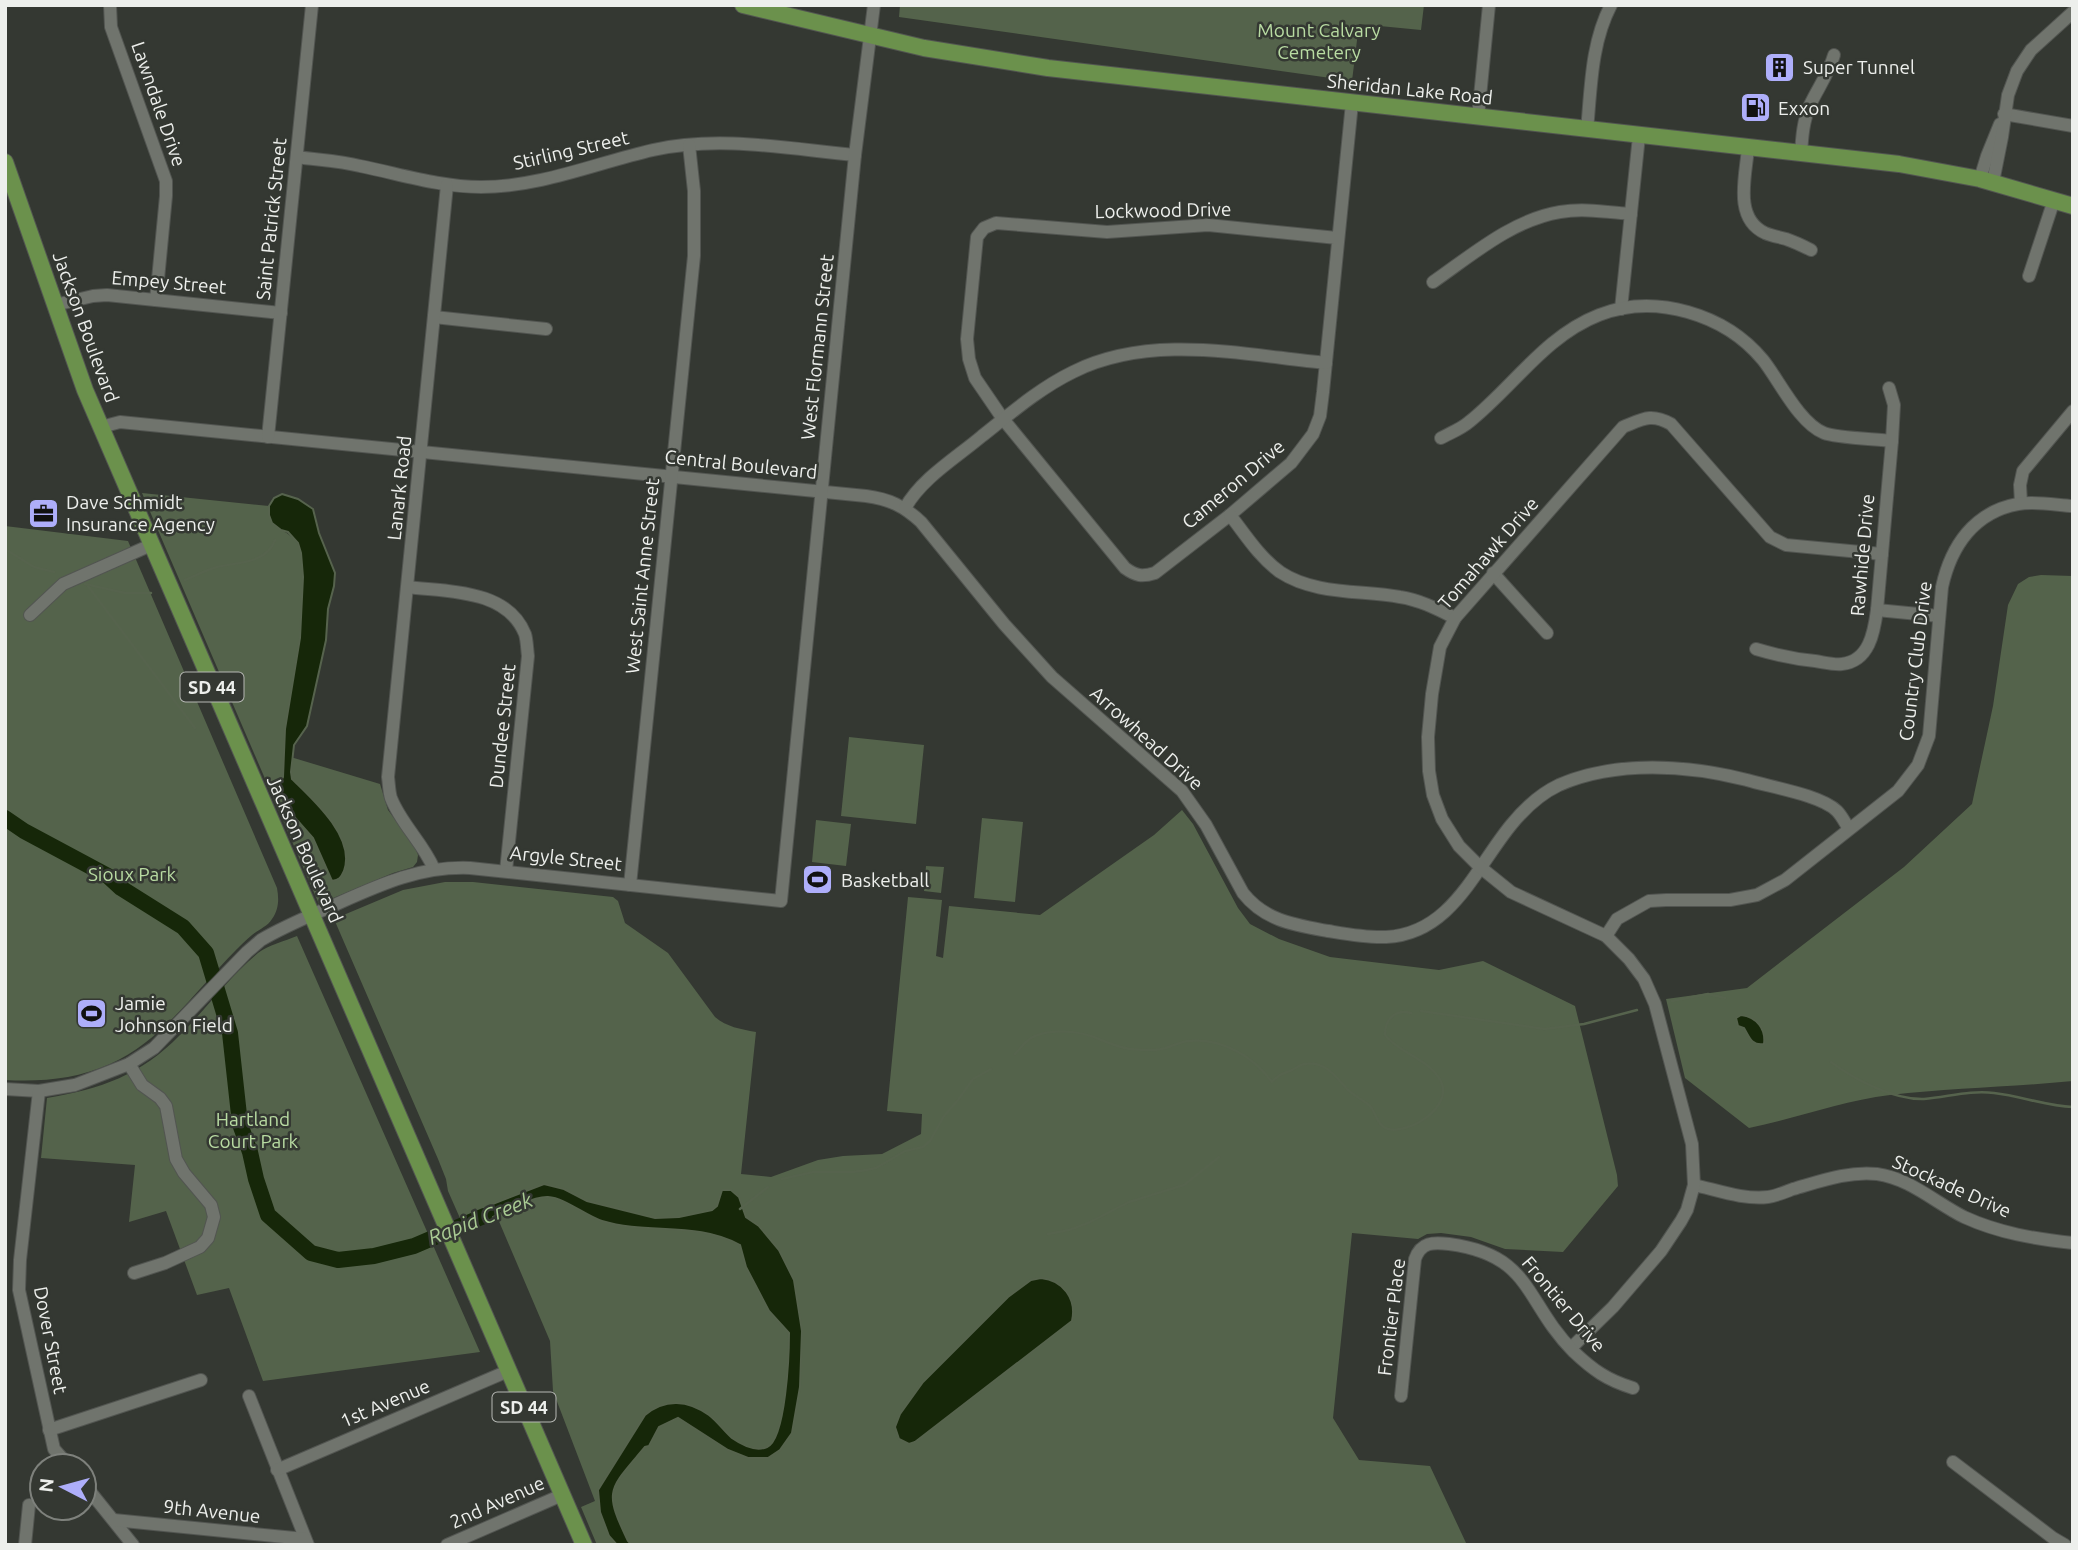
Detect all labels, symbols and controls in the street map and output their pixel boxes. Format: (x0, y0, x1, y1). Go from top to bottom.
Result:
park label: Mount Calvary Cemetery (1257, 19, 1381, 63)
street label: Lawndale Drive (127, 39, 191, 169)
building icon: Super Tunnel (1763, 50, 1797, 84)
place label: Super Tunnel (1803, 56, 1915, 78)
street label: Sheridan Lake Road (1326, 69, 1494, 109)
fuel station icon: Exxon (1738, 91, 1772, 125)
place label: Exxon (1778, 97, 1830, 119)
street label: Stirling Street (511, 126, 631, 174)
street label: Saint Patrick Street (252, 136, 291, 301)
street label: Lockwood Drive (1095, 198, 1231, 222)
street label: Jackson Boulevard (48, 249, 124, 405)
street label: West Flormann Street (796, 253, 838, 441)
street label: Empey Street (111, 266, 228, 298)
street label: Lanark Road (383, 435, 415, 541)
street label: Cameron Drive (1177, 435, 1289, 533)
street label: Central Boulevard (664, 445, 818, 483)
street label: West Saint Anne Street (621, 476, 663, 675)
place label: Dave Schmidt Insurance Agency (66, 491, 215, 535)
street label: Tomahawk Drive (1433, 493, 1543, 613)
street label: Rawhide Drive (1846, 493, 1878, 617)
office icon: Dave Schmidt Insurance Agency (26, 496, 60, 530)
street label: Country Club Drive (1894, 580, 1936, 742)
street label: Dundee Street (485, 662, 520, 789)
road number: SD 44 (180, 672, 244, 702)
street label: Arrowhead Drive (1086, 682, 1208, 794)
street label: Jackson Boulevard (263, 772, 347, 926)
street label: Argyle Street (509, 841, 624, 875)
park label: Sioux Park (88, 863, 177, 885)
sports icon: Basketball (801, 863, 835, 897)
place label: Basketball (841, 869, 929, 891)
place label: Jamie Johnson Field (115, 992, 233, 1036)
sports icon: Jamie Johnson Field (75, 997, 109, 1031)
park label: Hartland Court Park (208, 1108, 299, 1152)
street label: Stockade Drive (1889, 1150, 2015, 1222)
water label: Rapid Creek (424, 1187, 536, 1249)
street label: Frontier Drive (1518, 1252, 1610, 1356)
street label: Frontier Place (1373, 1257, 1409, 1377)
street label: Dover Street (30, 1284, 72, 1396)
street label: 1st Avenue (337, 1374, 433, 1432)
road number: SD 44 (492, 1392, 556, 1422)
north arrow (28, 1452, 98, 1522)
street label: 2nd Avenue (446, 1471, 548, 1533)
text: N (34, 1477, 58, 1493)
street label: 9th Avenue (162, 1495, 262, 1527)

